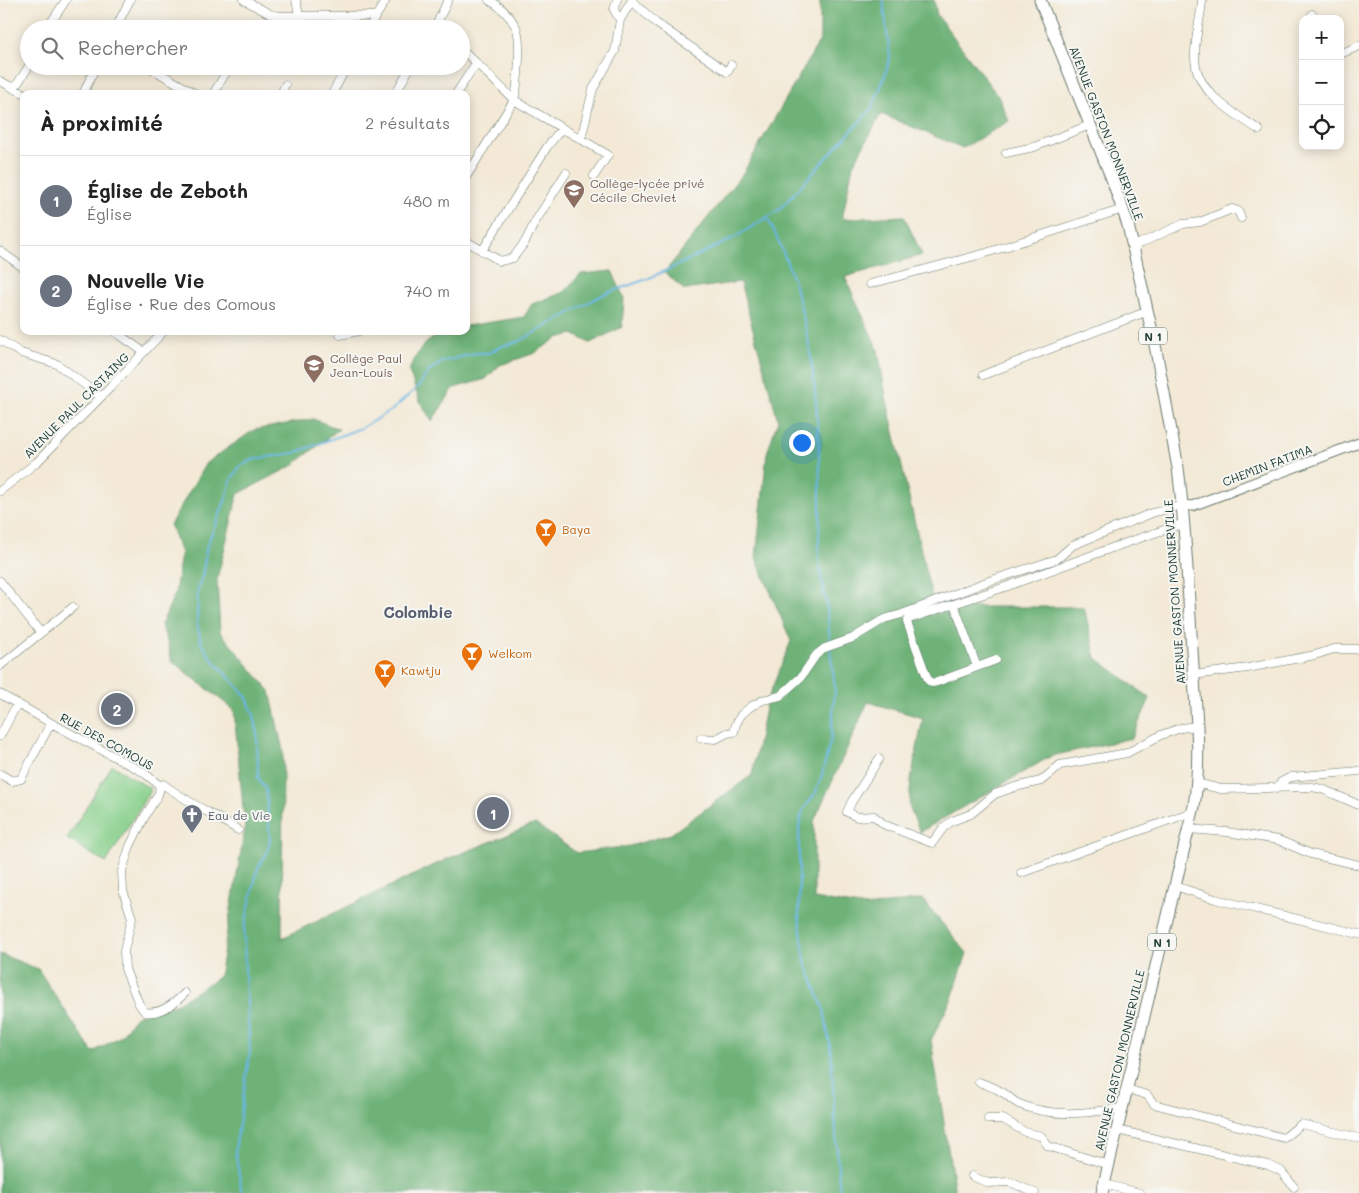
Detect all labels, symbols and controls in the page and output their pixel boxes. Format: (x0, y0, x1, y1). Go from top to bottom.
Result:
map controls (1299, 15, 1344, 150)
button: + (1299, 15, 1344, 60)
search box (20, 20, 470, 75)
icon: search (38, 34, 66, 62)
text: Rechercher (78, 35, 188, 60)
street label: AVENUE GASTON MONNERVILLE (1066, 44, 1148, 222)
button: − (1299, 60, 1344, 105)
button: locate (1299, 105, 1344, 150)
text: À proximité (40, 109, 163, 136)
text: 2 résultats (365, 112, 450, 133)
place label: Collège-lycée privé Cécile Cheviet (590, 175, 704, 205)
text: Église de Zeboth (87, 178, 248, 203)
school or university icon: Collège-lycée privé Cécile Cheviet (562, 178, 586, 209)
text: 1 (52, 190, 60, 211)
text: 480 m (403, 190, 450, 211)
text: Église (87, 203, 132, 224)
text: Nouvelle Vie (87, 268, 204, 293)
text: 2 (52, 280, 60, 301)
text: 740 m (404, 280, 450, 301)
text: Église · Rue des Comous (87, 293, 276, 314)
road number: N 1 (1139, 328, 1167, 344)
street label: AVENUE PAUL CASTAING (20, 349, 132, 461)
place label: Collège Paul Jean-Louis (330, 350, 402, 380)
school or university icon: Collège Paul Jean-Louis (302, 353, 326, 384)
your location (789, 430, 815, 456)
street label: CHEMIN FATIMA (1220, 441, 1314, 489)
street label: AVENUE GASTON MONNERVILLE (1160, 499, 1188, 685)
bar icon: Baya (534, 517, 558, 548)
place label: Baya (562, 521, 591, 537)
district label: Colombie (384, 602, 452, 622)
bar icon: Welkom (460, 641, 484, 672)
place label: Welkom (488, 645, 532, 661)
bar icon: Kawtju (373, 658, 397, 689)
place label: Kawtju (401, 662, 441, 678)
pin: 2 (101, 690, 133, 728)
street label: RUE DES COMOUS (58, 709, 157, 773)
pin: 1 (477, 794, 509, 832)
church icon: Eau de Vie (180, 803, 204, 834)
place label: Eau de Vie (208, 807, 270, 823)
road number: N 1 (1148, 934, 1176, 950)
street label: AVENUE GASTON MONNERVILLE (1090, 968, 1148, 1152)

